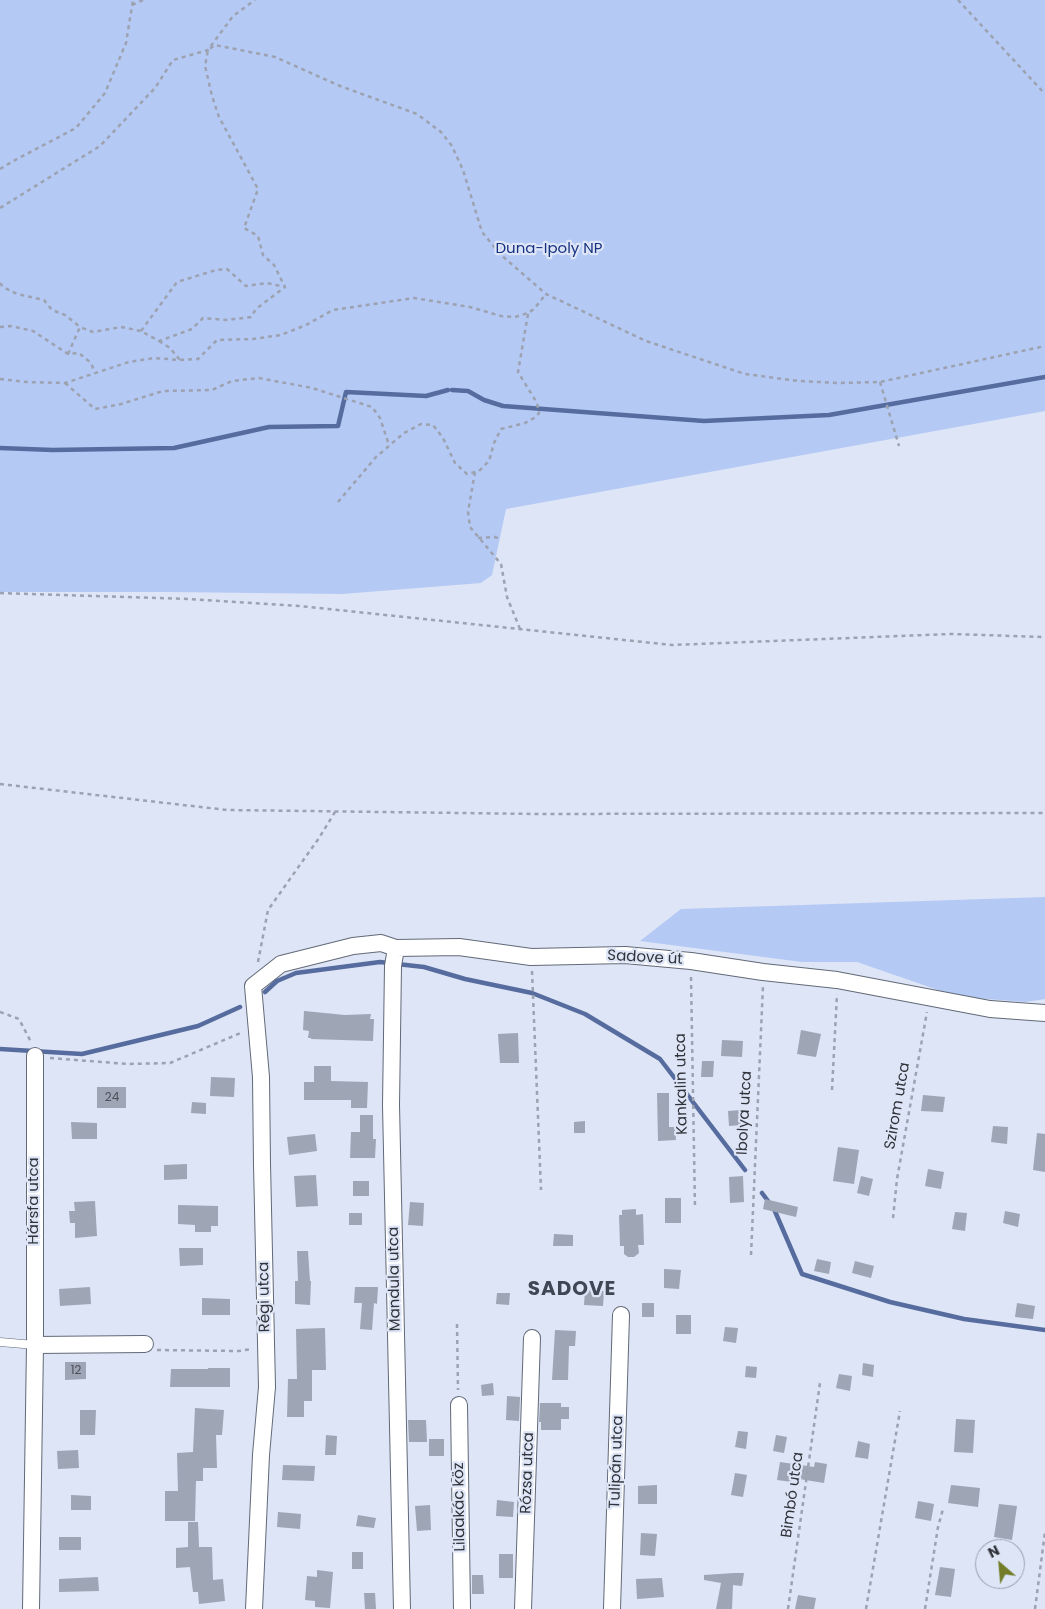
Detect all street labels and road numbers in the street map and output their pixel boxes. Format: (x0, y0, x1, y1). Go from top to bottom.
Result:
street label: Sadove út (607, 947, 683, 969)
street label: Kankalin utca (672, 1033, 692, 1135)
street label: Szirom utca (881, 1061, 915, 1151)
street label: Ibolya utca (734, 1071, 756, 1155)
street label: Hársfa utca (25, 1157, 43, 1245)
street label: Mandula utca (385, 1227, 405, 1331)
street label: Régi utca (255, 1262, 275, 1332)
street label: Tulipán utca (606, 1415, 628, 1509)
street label: Rózsa utca (518, 1432, 538, 1514)
street label: Bimbó utca (778, 1451, 808, 1539)
street label: Lilaakác köz (450, 1462, 470, 1552)

